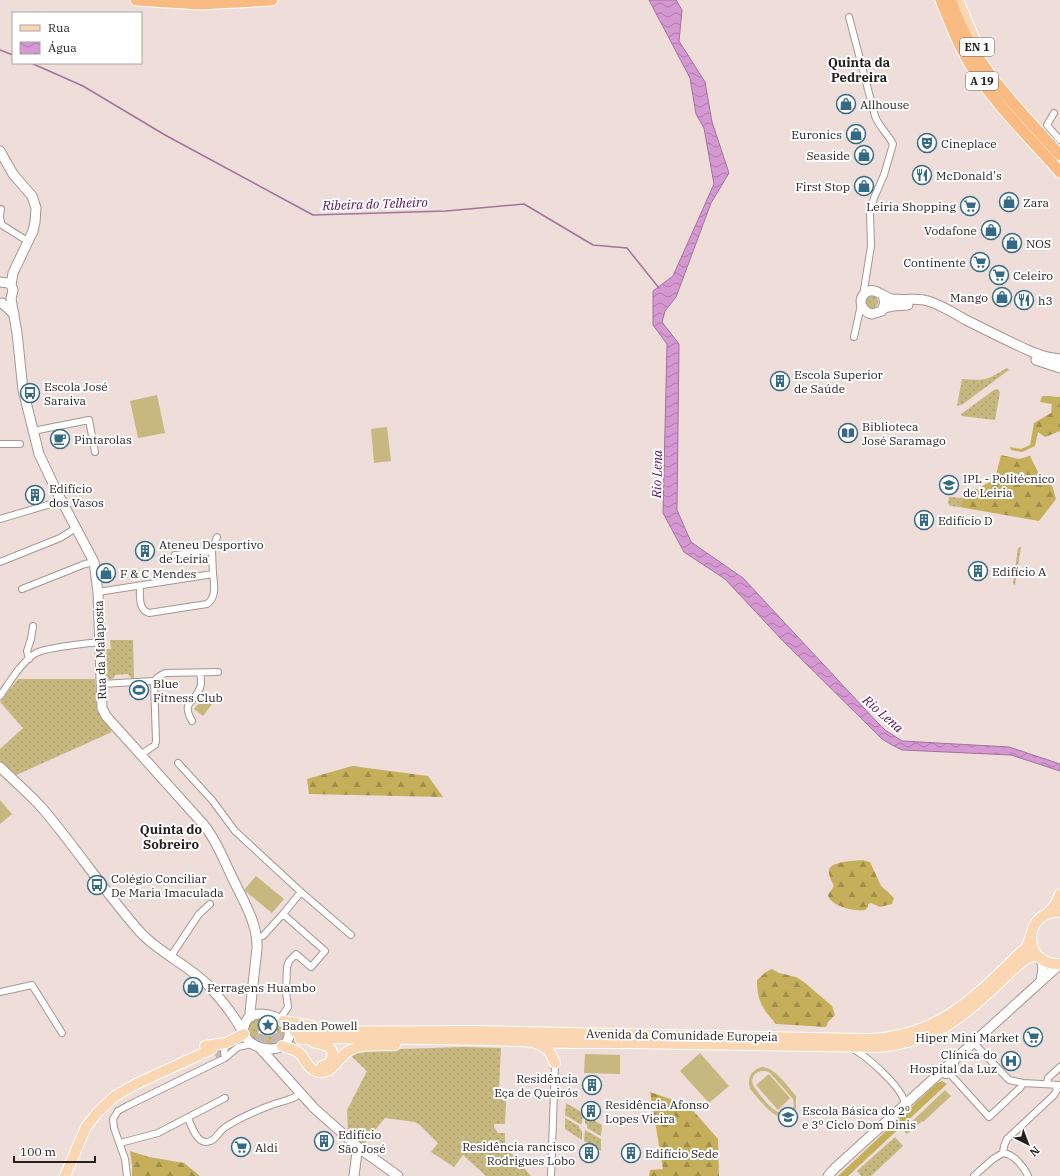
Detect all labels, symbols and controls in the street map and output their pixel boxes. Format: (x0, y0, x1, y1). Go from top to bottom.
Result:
legend (12, 12, 142, 64)
text: Rua (48, 20, 70, 35)
road number: EN 1 (960, 38, 994, 56)
text: Água (48, 40, 77, 55)
district label: Quinta da Pedreira (828, 54, 891, 86)
road number: A 19 (966, 72, 998, 90)
shop icon: Allhouse (835, 93, 857, 115)
place label: Allhouse (860, 97, 909, 112)
shop icon: Euronics (845, 123, 867, 145)
place label: Euronics (791, 127, 842, 142)
theatre icon: Cineplace (916, 132, 938, 154)
place label: Cineplace (941, 136, 997, 151)
shop icon: Seaside (853, 144, 875, 166)
place label: Seaside (806, 148, 850, 163)
restaurant icon: McDonald's (911, 164, 933, 186)
place label: McDonald's (936, 168, 1002, 183)
shop icon: First Stop (853, 175, 875, 197)
place label: First Stop (795, 179, 850, 194)
shop icon: Zara (998, 191, 1020, 213)
water label: Ribeira do Telheiro (321, 194, 428, 214)
supermarket icon: Leiria Shopping (959, 195, 981, 217)
place label: Zara (1023, 195, 1050, 210)
place label: Leiria Shopping (866, 199, 956, 214)
shop icon: Vodafone (980, 219, 1002, 241)
place label: Vodafone (924, 223, 977, 238)
shop icon: NOS (1001, 232, 1023, 254)
place label: NOS (1026, 236, 1051, 251)
supermarket icon: Continente (969, 251, 991, 273)
place label: Continente (903, 255, 966, 270)
supermarket icon: Celeiro (988, 264, 1010, 286)
place label: Celeiro (1013, 268, 1053, 283)
shop icon: Mango (991, 286, 1013, 308)
restaurant icon: h3 (1013, 289, 1035, 311)
place label: Mango (950, 290, 988, 305)
place label: h3 (1038, 293, 1053, 308)
place label: Escola Superior de Saúde (794, 367, 884, 396)
building icon: Escola Superior de Saúde (769, 370, 791, 392)
place label: Escola José Saraiva (44, 379, 108, 408)
bus stop icon: Escola José Saraiva (19, 382, 41, 404)
place label: Biblioteca José Saramago (862, 419, 946, 448)
library icon: Biblioteca José Saramago (837, 422, 859, 444)
cafe icon: Pintarolas (49, 428, 71, 450)
place label: Pintarolas (74, 432, 132, 447)
water label: Rio Lena (648, 450, 666, 499)
place label: IPL - Politécnico de Leiria (963, 471, 1055, 500)
school or university icon: IPL - Politécnico de Leiria (938, 474, 960, 496)
place label: Edifício dos Vasos (49, 481, 104, 510)
building icon: Edifício dos Vasos (24, 484, 46, 506)
building icon: Edifício D (913, 509, 935, 531)
place label: Edifício D (938, 513, 993, 528)
place label: Ateneu Desportivo de Leiria (159, 537, 264, 566)
building icon: Ateneu Desportivo de Leiria (134, 540, 156, 562)
building icon: Edifício A (967, 560, 989, 582)
shop icon: F & C Mendes (95, 562, 117, 584)
place label: Edifício A (992, 564, 1047, 579)
place label: F & C Mendes (120, 566, 196, 581)
street label: Rua da Malaposta (91, 600, 109, 700)
place label: Blue Fitness Club (153, 676, 223, 705)
sports icon: Blue Fitness Club (128, 679, 150, 701)
water label: Rio Lena (858, 691, 907, 736)
district label: Quinta do Sobreiro (140, 821, 203, 853)
place label: Colégio Conciliar De Maria Imaculada (111, 871, 224, 900)
bus stop icon: Colégio Conciliar De Maria Imaculada (86, 874, 108, 896)
shop icon: Ferragens Huambo (182, 976, 204, 998)
place label: Ferragens Huambo (207, 980, 316, 995)
place icon: Baden Powell (257, 1014, 279, 1036)
place label: Baden Powell (282, 1018, 358, 1033)
street label: Avenida da Comunidade Europeia (586, 1026, 779, 1044)
supermarket icon: Hiper Mini Market (1022, 1026, 1044, 1048)
place label: Hiper Mini Market (915, 1030, 1019, 1045)
place label: Clínica do Hospital da Luz (909, 1047, 997, 1076)
hospital icon: Clínica do Hospital da Luz (1000, 1050, 1022, 1072)
place label: Residência Eça de Queirós (494, 1071, 578, 1100)
building icon: Residência Eça de Queirós (581, 1074, 603, 1096)
place label: Residência Afonso Lopes Vieira (605, 1097, 709, 1126)
building icon: Residência Afonso Lopes Vieira (580, 1100, 602, 1122)
place label: Escola Básica do 2º e 3º Ciclo Dom Dinis (802, 1103, 916, 1132)
school or university icon: Escola Básica do 2º e 3º Ciclo Dom Dinis (777, 1106, 799, 1128)
north arrow (1008, 1124, 1048, 1164)
place label: Edifício São José (338, 1127, 386, 1156)
building icon: Edifício São José (313, 1130, 335, 1152)
supermarket icon: Aldi (230, 1136, 252, 1158)
scale bar (14, 1138, 95, 1164)
place label: Residência rancisco Rodrigues Lobo (462, 1139, 575, 1168)
place label: Aldi (255, 1140, 278, 1155)
building icon: Residência rancisco Rodrigues Lobo (578, 1142, 600, 1164)
building icon: Edifício Sede (620, 1142, 642, 1164)
text: N (1027, 1143, 1043, 1160)
text: 100 m (20, 1144, 56, 1159)
place label: Edifício Sede (645, 1146, 718, 1161)

